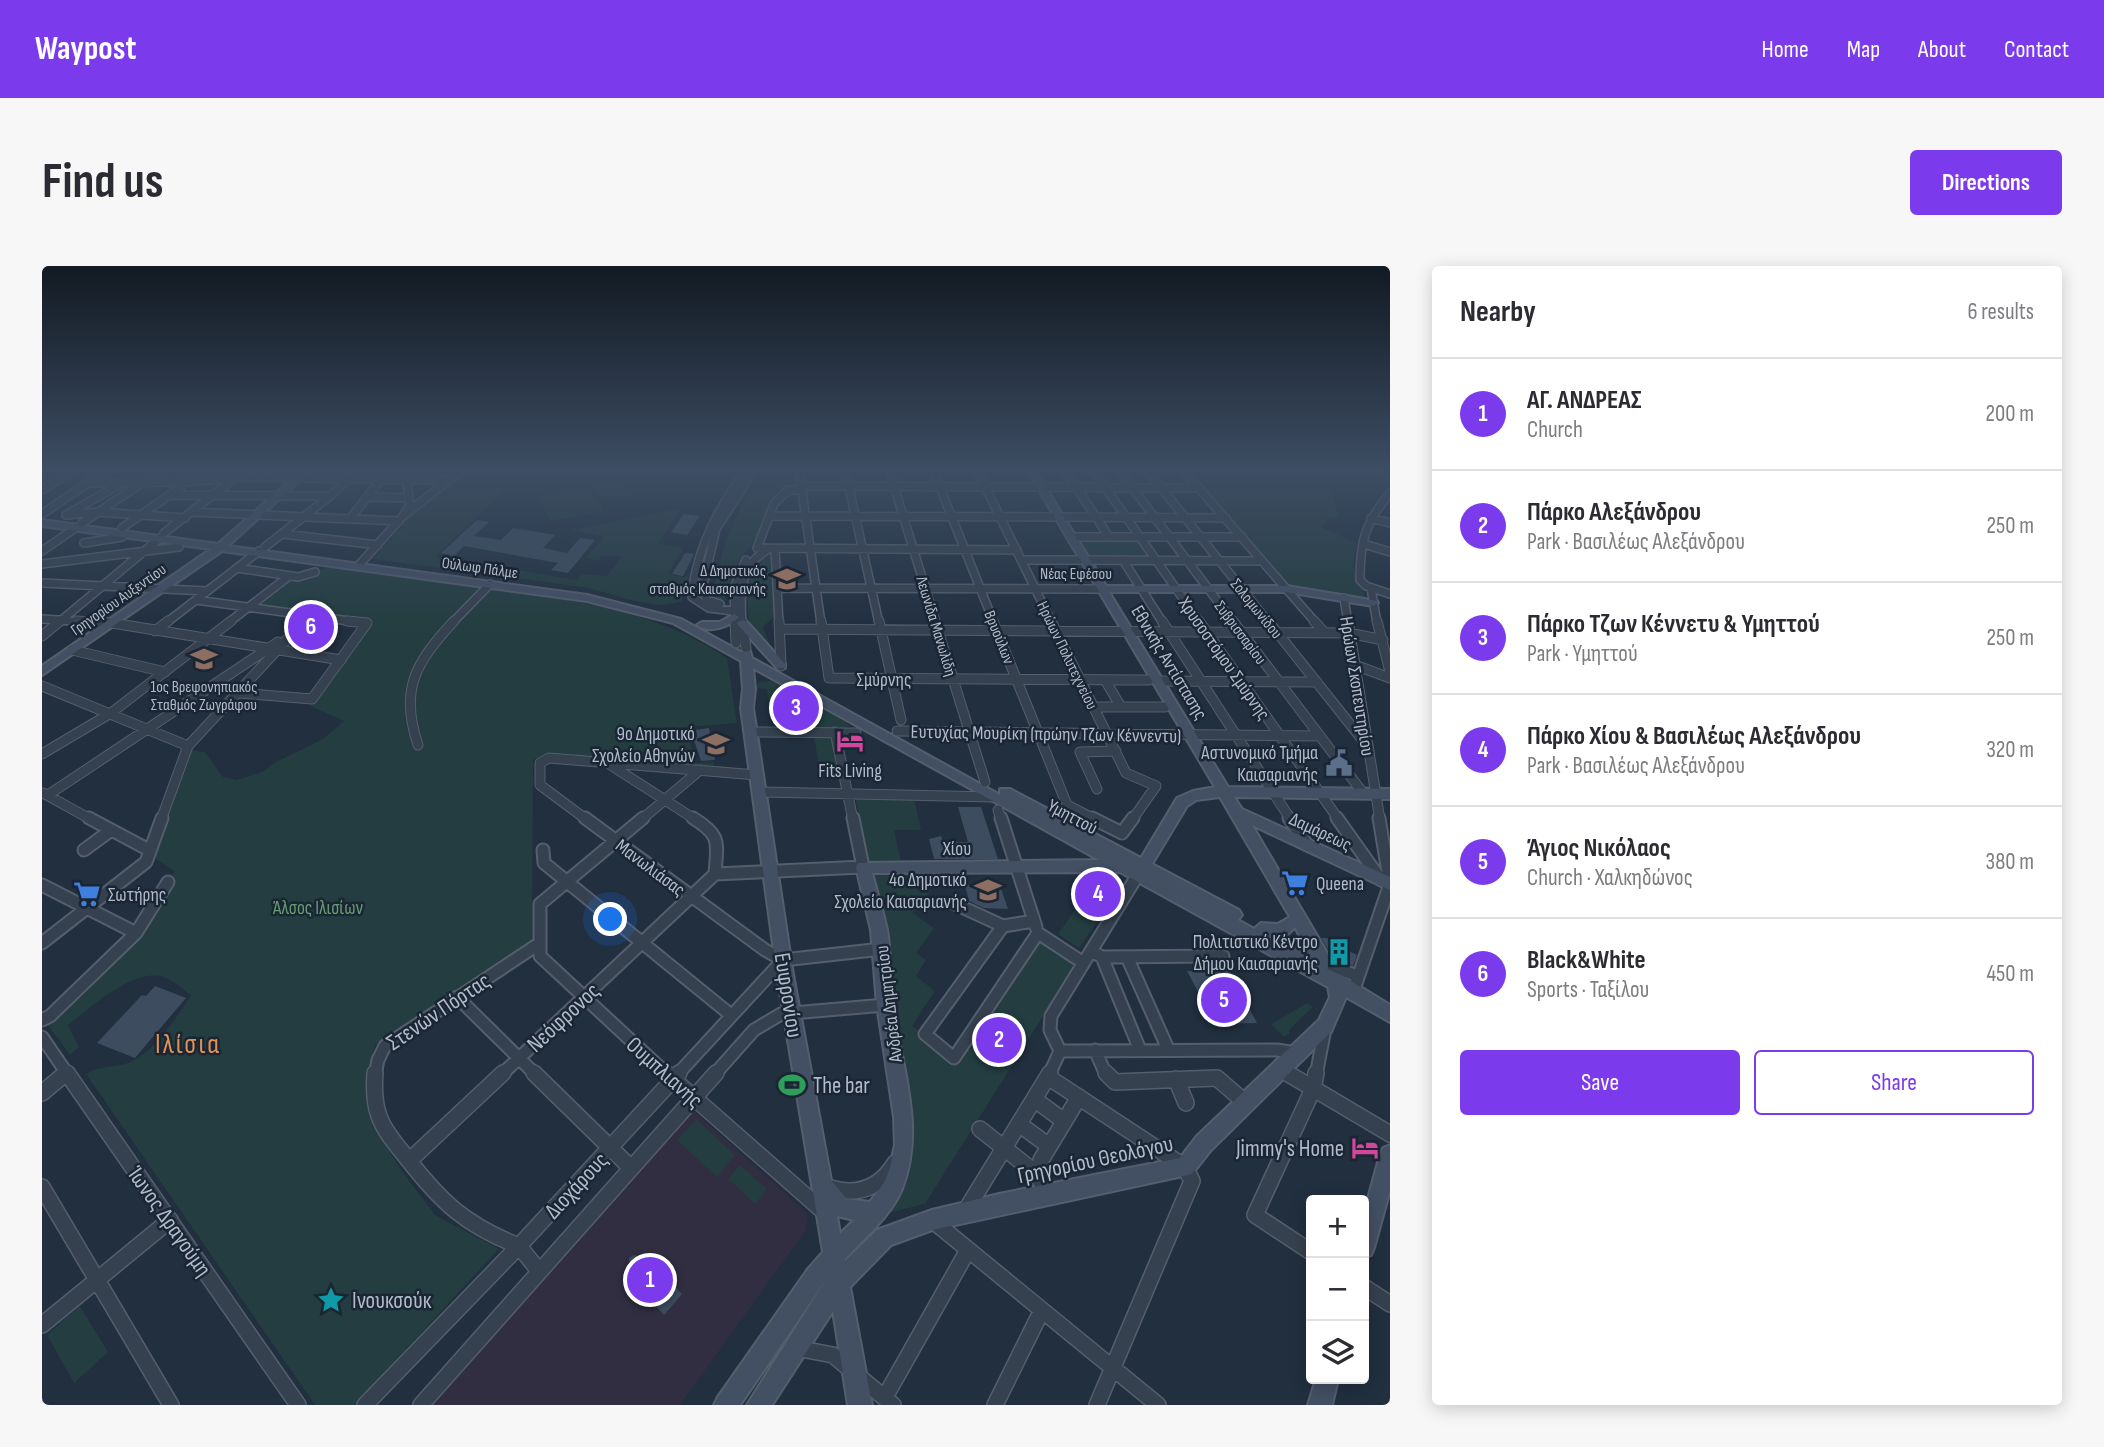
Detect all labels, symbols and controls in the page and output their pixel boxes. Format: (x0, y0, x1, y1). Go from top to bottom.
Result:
text: Waypost (35, 29, 136, 69)
text: Home (1761, 35, 1809, 64)
text: Map (1847, 35, 1880, 64)
text: About (1918, 35, 1966, 64)
text: Contact (2004, 35, 2069, 64)
button: Directions (1910, 150, 2062, 215)
text: Find us (42, 153, 164, 212)
text: Nearby (1460, 294, 1536, 330)
text: 6 results (1968, 298, 2034, 326)
text: ΑΓ. ΑΝΔΡΕΑΣ (1527, 385, 1642, 416)
text: 1 (1478, 400, 1488, 428)
text: 200 m (1986, 400, 2034, 428)
text: Church (1527, 416, 1583, 444)
text: Πάρκο Αλεξάνδρου (1527, 497, 1701, 528)
text: 2 (1478, 512, 1488, 540)
text: 250 m (1987, 512, 2034, 540)
text: Park · Βασιλέως Αλεξάνδρου (1527, 528, 1745, 556)
street label: Ούλωφ Πάλμε (441, 554, 519, 583)
street label: Γρηγορίου Αυξεντίου (67, 560, 170, 640)
place label: Δ Δημοτικός σταθμός Καισαριανής (649, 562, 766, 599)
school or university icon: Δ Δημοτικός σταθμός Καισαριανής (772, 564, 802, 594)
street label: Νέας Εφέσου (1040, 565, 1112, 584)
street label: Λεωνίδα Μανωλίδη (911, 573, 960, 679)
street label: Σολομωνίδου (1226, 575, 1286, 643)
street label: Χρυσοστόμου Σμύρνης (1172, 592, 1275, 725)
street label: Συβρισσαρίου (1210, 597, 1270, 668)
street label: Ηρώων Πολυτεχνείου (1032, 598, 1101, 713)
pin: 6 (288, 601, 334, 653)
street label: Εθνικής Αντίστασης (1126, 601, 1212, 724)
street label: Βρυούλων (979, 608, 1018, 667)
text: Πάρκο Τζων Κέννετυ & Υμηττού (1527, 609, 1820, 640)
street label: Ηρώων Σκοπευτηρίου (1334, 615, 1379, 758)
text: 3 (1478, 624, 1488, 652)
text: 250 m (1987, 624, 2034, 652)
text: Park · Υμηττού (1527, 640, 1638, 668)
school or university icon: 1ος Βρεφονηπιακός Σταθμός Ζωγράφου (189, 644, 219, 674)
street label: Σμύρνης (857, 669, 911, 692)
place label: 1ος Βρεφονηπιακός Σταθμός Ζωγράφου (151, 678, 257, 715)
pin: 3 (773, 682, 819, 734)
street label: Ευτυχίας Μουρίκη (πρώην Τζων Κέννεντυ) (910, 721, 1181, 748)
text: Πάρκο Χίου & Βασιλέως Αλεξάνδρου (1527, 721, 1861, 752)
place label: 9ο Δημοτικό Σχολείο Αθηνών (592, 723, 696, 768)
hotel icon: Fits Living (835, 726, 865, 756)
school or university icon: 9ο Δημοτικό Σχολείο Αθηνών (701, 729, 731, 759)
text: 4 (1478, 736, 1488, 764)
text: 320 m (1986, 736, 2034, 764)
place label: Αστυνομικό Τμήμα Καισαριανής (1200, 742, 1318, 787)
public building icon: Αστυνομικό Τμήμα Καισαριανής (1324, 748, 1354, 778)
text: Park · Βασιλέως Αλεξάνδρου (1527, 752, 1745, 780)
place label: Fits Living (818, 760, 882, 783)
street label: Υμηττού (1043, 795, 1101, 840)
street label: Δαμάρεως (1286, 808, 1355, 857)
text: Άγιος Νικόλαος (1527, 833, 1671, 864)
street label: Μανωλιάσας (611, 835, 690, 902)
street label: Χίου (942, 838, 971, 861)
text: 5 (1478, 848, 1488, 876)
text: 380 m (1986, 848, 2034, 876)
text: Church · Χαλκηδώνος (1527, 864, 1693, 892)
pin: 4 (1075, 868, 1121, 920)
supermarket icon: Queena (1280, 868, 1310, 898)
place label: 4ο Δημοτικό Σχολείο Καισαριανής (834, 869, 967, 914)
place label: Queena (1316, 873, 1364, 896)
school or university icon: 4ο Δημοτικό Σχολείο Καισαριανής (973, 875, 1003, 905)
supermarket icon: Σωτήρης (72, 879, 102, 909)
place label: Σωτήρης (108, 884, 166, 907)
park label: Άλσος Ιλισίων (273, 897, 363, 920)
your location (593, 902, 627, 936)
place label: Πολιτιστικό Κέντρο Δήμου Καισαριανής (1193, 931, 1318, 976)
building icon: Πολιτιστικό Κέντρο Δήμου Καισαριανής (1324, 937, 1354, 967)
street label: Ανδρέα Δημητρίου (871, 944, 908, 1065)
text: Black&White (1527, 945, 1646, 976)
street label: Ευφρονίου (767, 951, 809, 1040)
text: 6 (1478, 960, 1488, 988)
text: 450 m (1986, 960, 2034, 988)
street label: Στενών Πόρτας (381, 967, 496, 1057)
pin: 5 (1201, 974, 1247, 1026)
text: Sports · Ταξίλου (1527, 976, 1649, 1004)
street label: Νεόφρονος (521, 977, 606, 1059)
pin: 2 (976, 1014, 1022, 1066)
district label: Iλίσια (155, 1028, 221, 1061)
street label: Ουμπλιανής (620, 1031, 709, 1115)
button: Save (1460, 1050, 1740, 1115)
button: Share (1754, 1050, 2034, 1115)
sports icon: The bar (777, 1070, 807, 1100)
place label: The bar (813, 1072, 870, 1100)
street label: Γρηγορίου Θεολόγου (1015, 1130, 1176, 1190)
hotel icon: Jimmy's Home (1350, 1133, 1380, 1163)
place label: Jimmy's Home (1235, 1135, 1344, 1163)
street label: Διοχάρους (539, 1147, 615, 1225)
street label: Ίωνος Δραγούμη (120, 1160, 217, 1282)
map controls (1306, 1195, 1369, 1384)
button: + (1306, 1195, 1369, 1258)
pin: 1 (627, 1254, 673, 1306)
button: − (1306, 1258, 1369, 1321)
place icon: Ινουκσούκ (316, 1285, 346, 1315)
place label: Ινουκσούκ (352, 1287, 432, 1315)
button: layers (1306, 1321, 1369, 1384)

